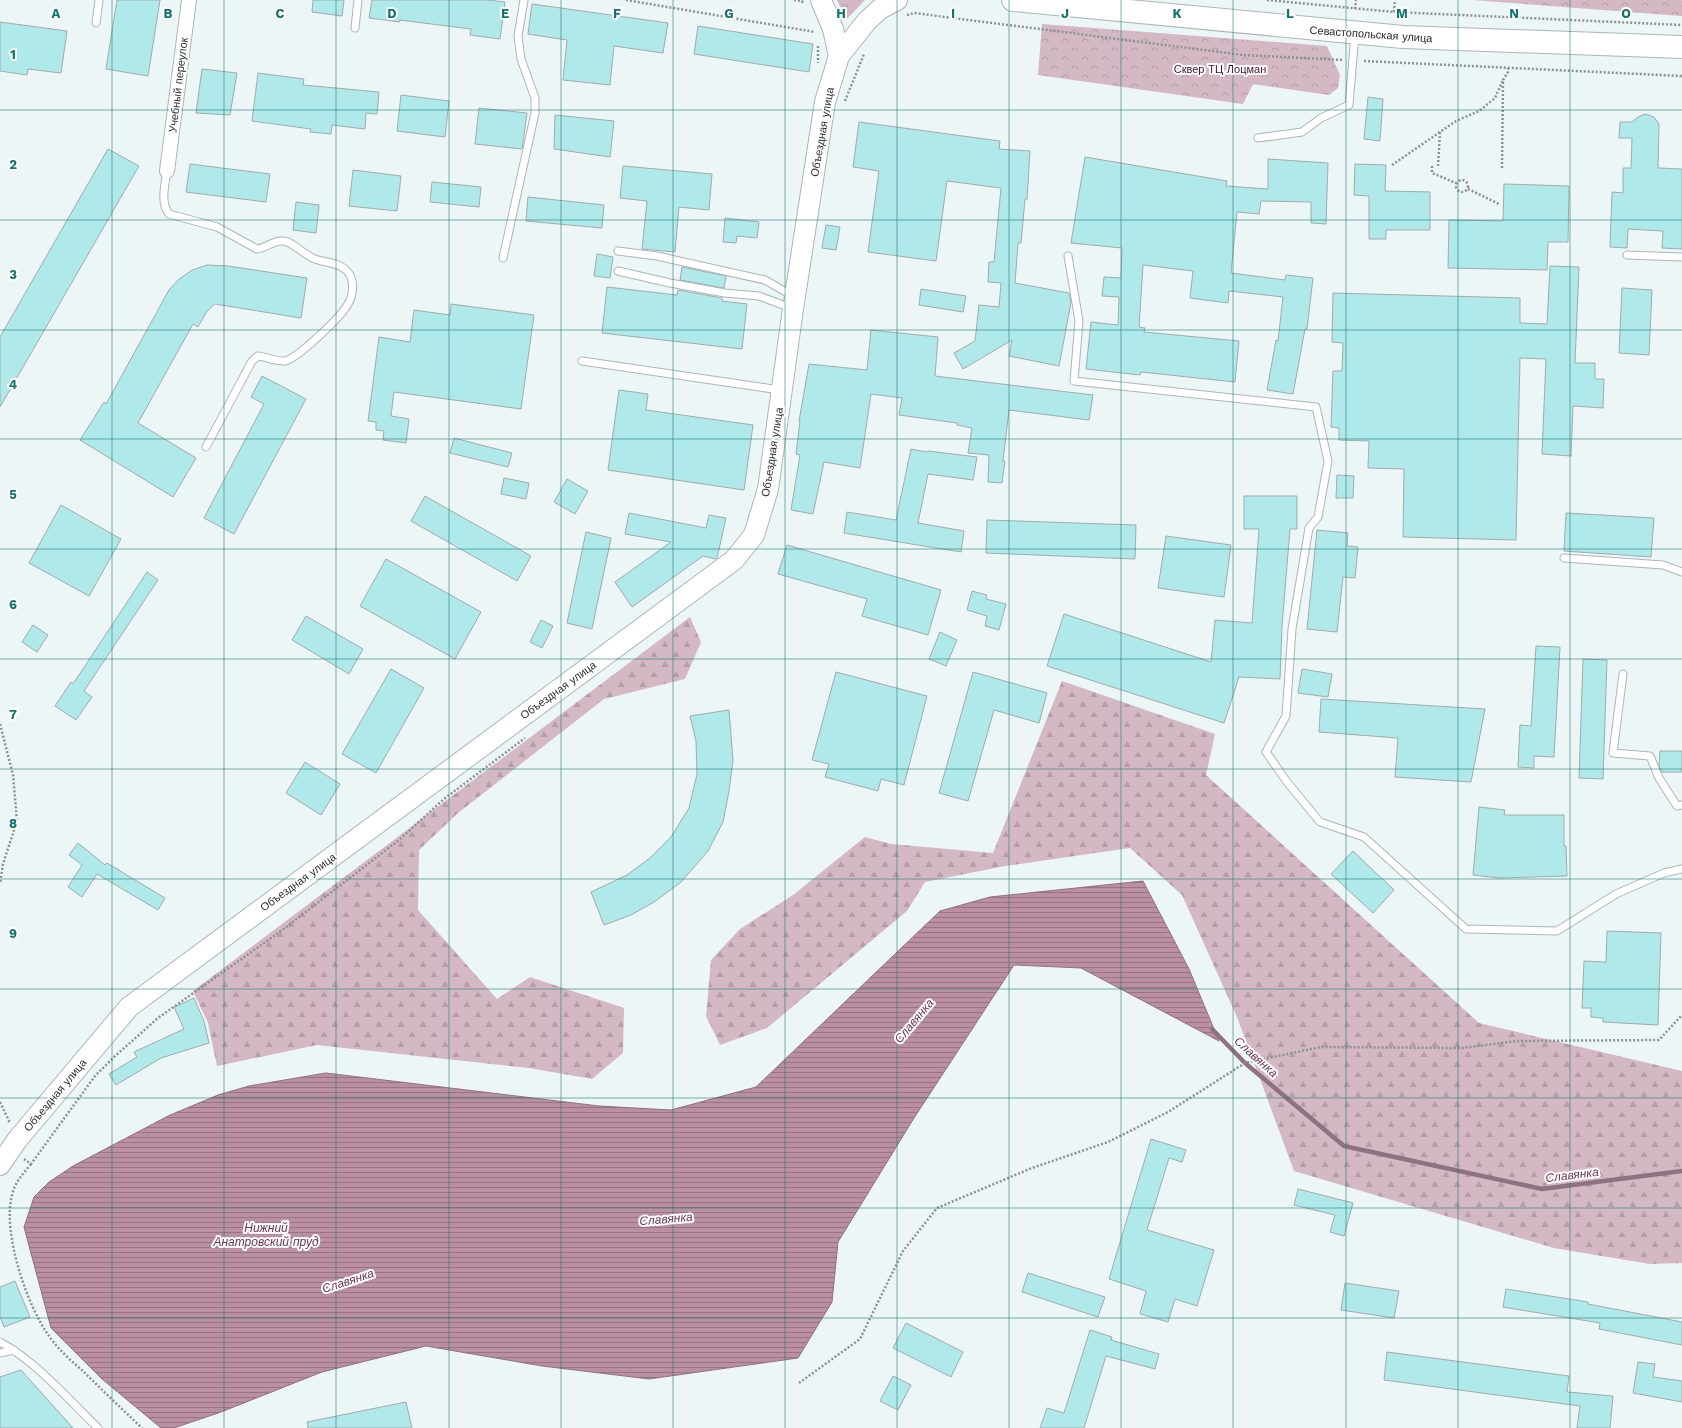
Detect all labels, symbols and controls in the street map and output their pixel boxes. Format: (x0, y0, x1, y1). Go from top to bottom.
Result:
text: A (52, 6, 61, 21)
text: B (164, 6, 173, 21)
text: C (276, 6, 285, 21)
text: D (387, 6, 397, 21)
text: E (501, 6, 509, 21)
text: F (613, 6, 621, 21)
text: G (724, 6, 734, 21)
text: H (836, 6, 846, 21)
text: I (951, 6, 955, 21)
text: J (1061, 6, 1069, 21)
text: K (1172, 6, 1182, 21)
text: L (1286, 6, 1294, 21)
text: M (1396, 6, 1408, 21)
text: N (1509, 6, 1519, 21)
text: O (1621, 6, 1631, 21)
street label: Севастопольская улица (1309, 24, 1434, 45)
street label: Учебный переулок (166, 37, 191, 133)
text: 1 (10, 47, 16, 62)
park label: Сквер ТЦ Лоцман (1174, 63, 1266, 76)
street label: Объездная улица (808, 85, 837, 178)
text: 2 (9, 157, 17, 172)
text: 3 (9, 267, 17, 282)
text: 4 (9, 377, 18, 392)
street label: Объездная улица (759, 405, 786, 498)
text: 5 (9, 487, 17, 502)
text: 6 (9, 597, 17, 612)
street label: Объездная улица (518, 658, 599, 722)
text: 7 (9, 707, 17, 722)
text: 8 (9, 816, 17, 831)
street label: Объездная улица (258, 850, 339, 914)
text: 9 (9, 926, 17, 941)
water label: Славянка (891, 996, 937, 1046)
water label: Славянка (1231, 1034, 1281, 1080)
street label: Объездная улица (21, 1056, 90, 1134)
water label: Славянка (1545, 1165, 1600, 1185)
water label: Славянка (639, 1210, 694, 1228)
water label: Нижний Анатровский пруд (212, 1221, 319, 1249)
water label: Славянка (320, 1266, 376, 1296)

